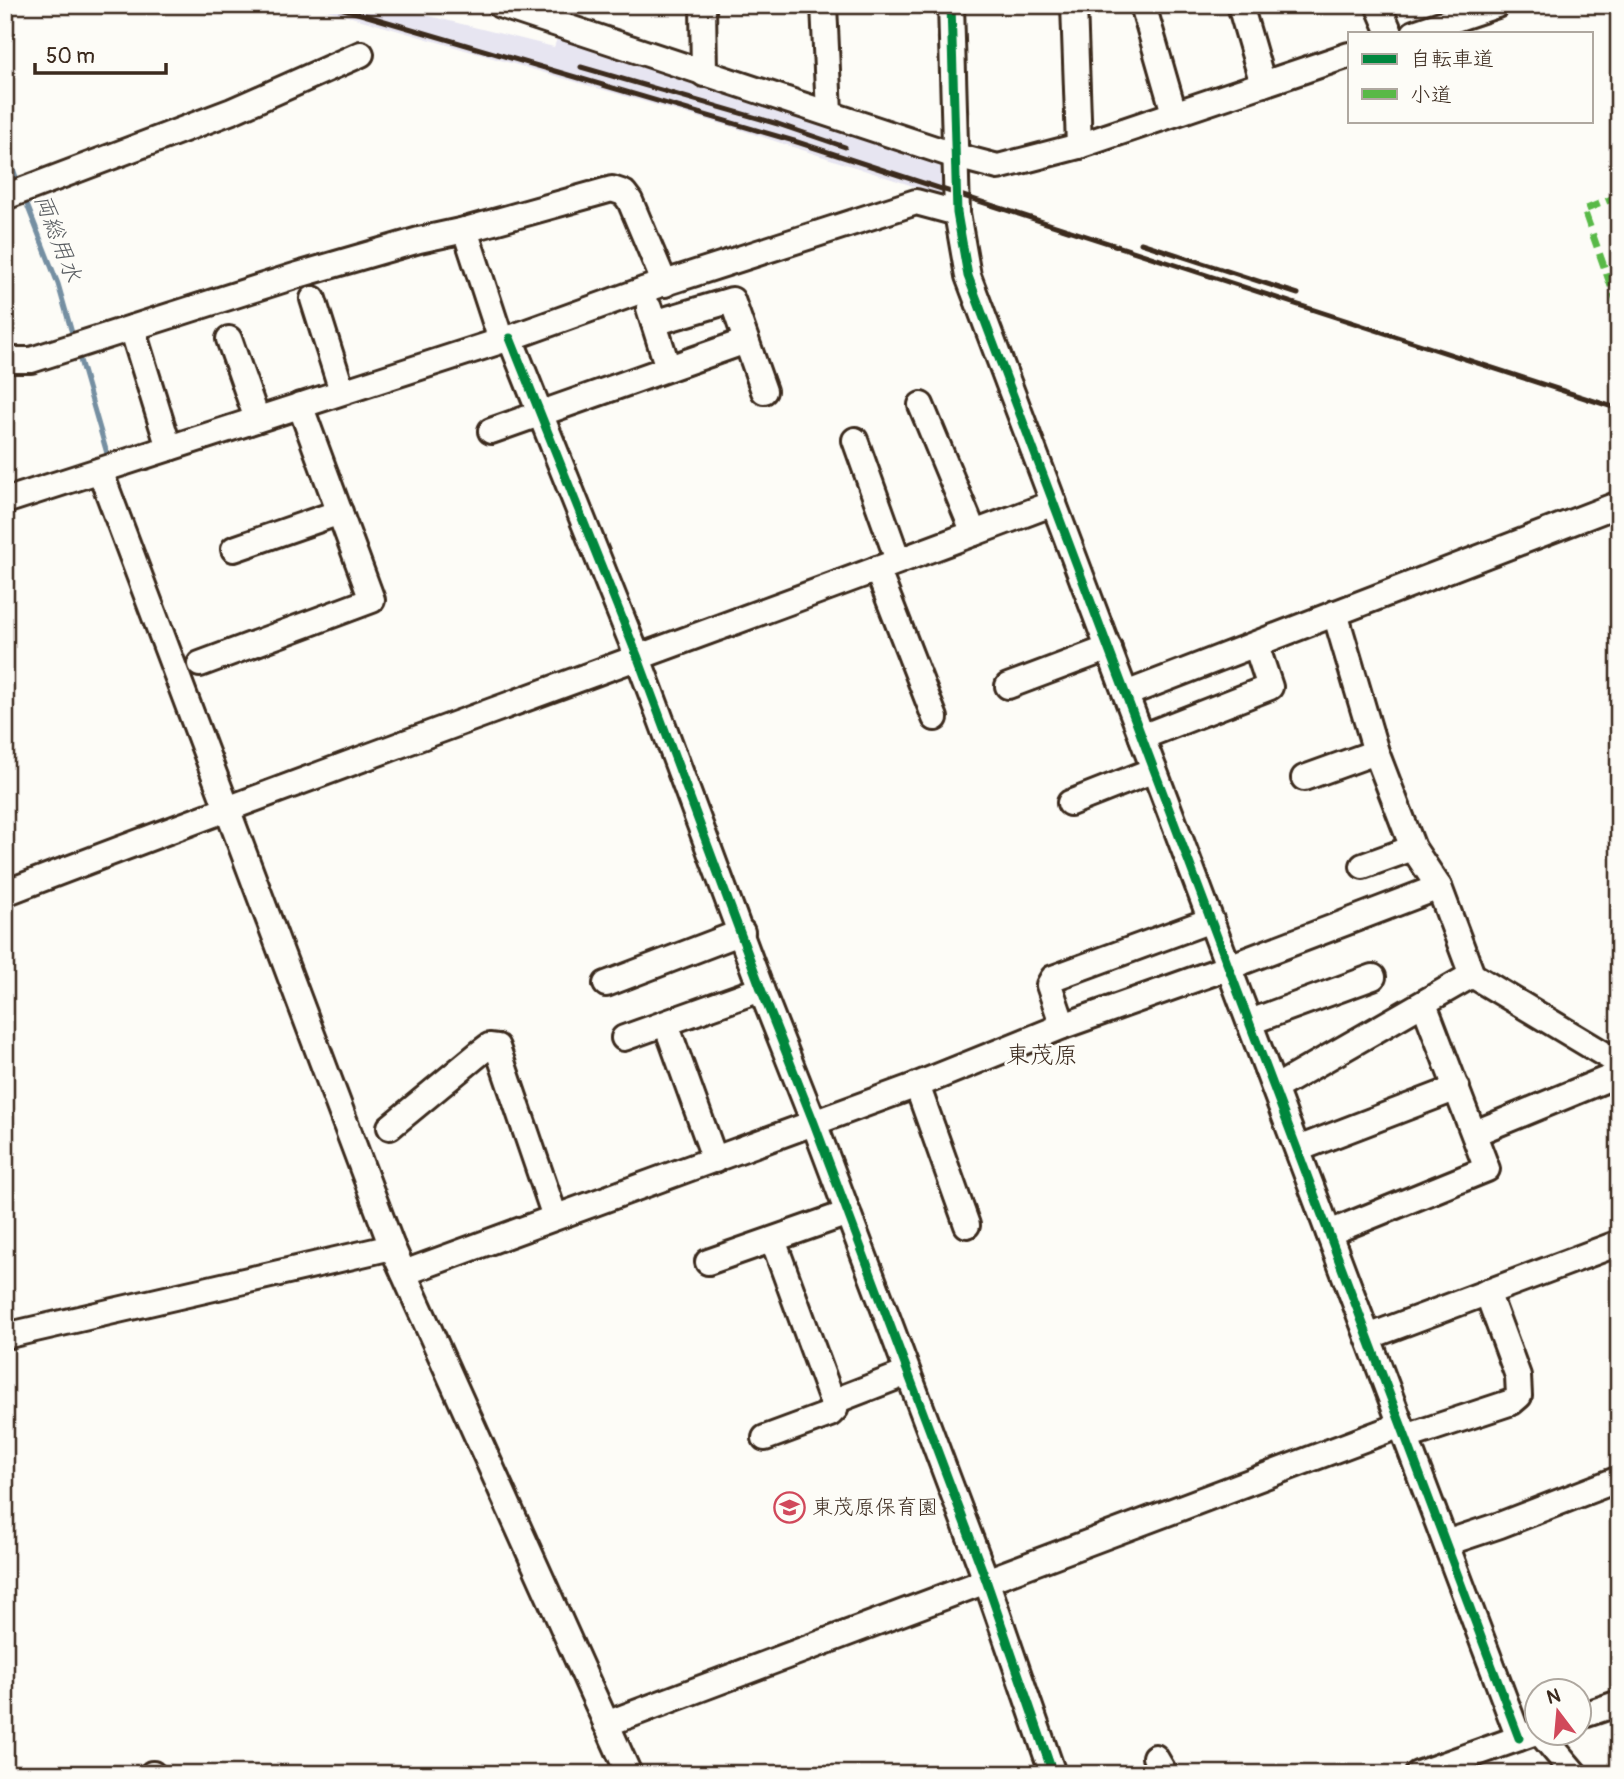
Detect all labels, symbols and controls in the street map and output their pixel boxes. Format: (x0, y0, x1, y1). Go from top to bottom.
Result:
scale bar (35, 32, 166, 76)
legend (1348, 32, 1592, 122)
text: 50 m (46, 43, 95, 70)
text: 自転車道 (1410, 46, 1494, 73)
text: 小道 (1410, 82, 1452, 109)
water label: 両総用水 (28, 190, 88, 286)
district label: 東茂原 (1006, 1041, 1078, 1070)
school or university icon: 東茂原保育園 (772, 1490, 806, 1524)
place label: 東茂原保育園 (812, 1494, 938, 1521)
north arrow (1522, 1678, 1592, 1748)
text: N (1544, 1683, 1563, 1710)

